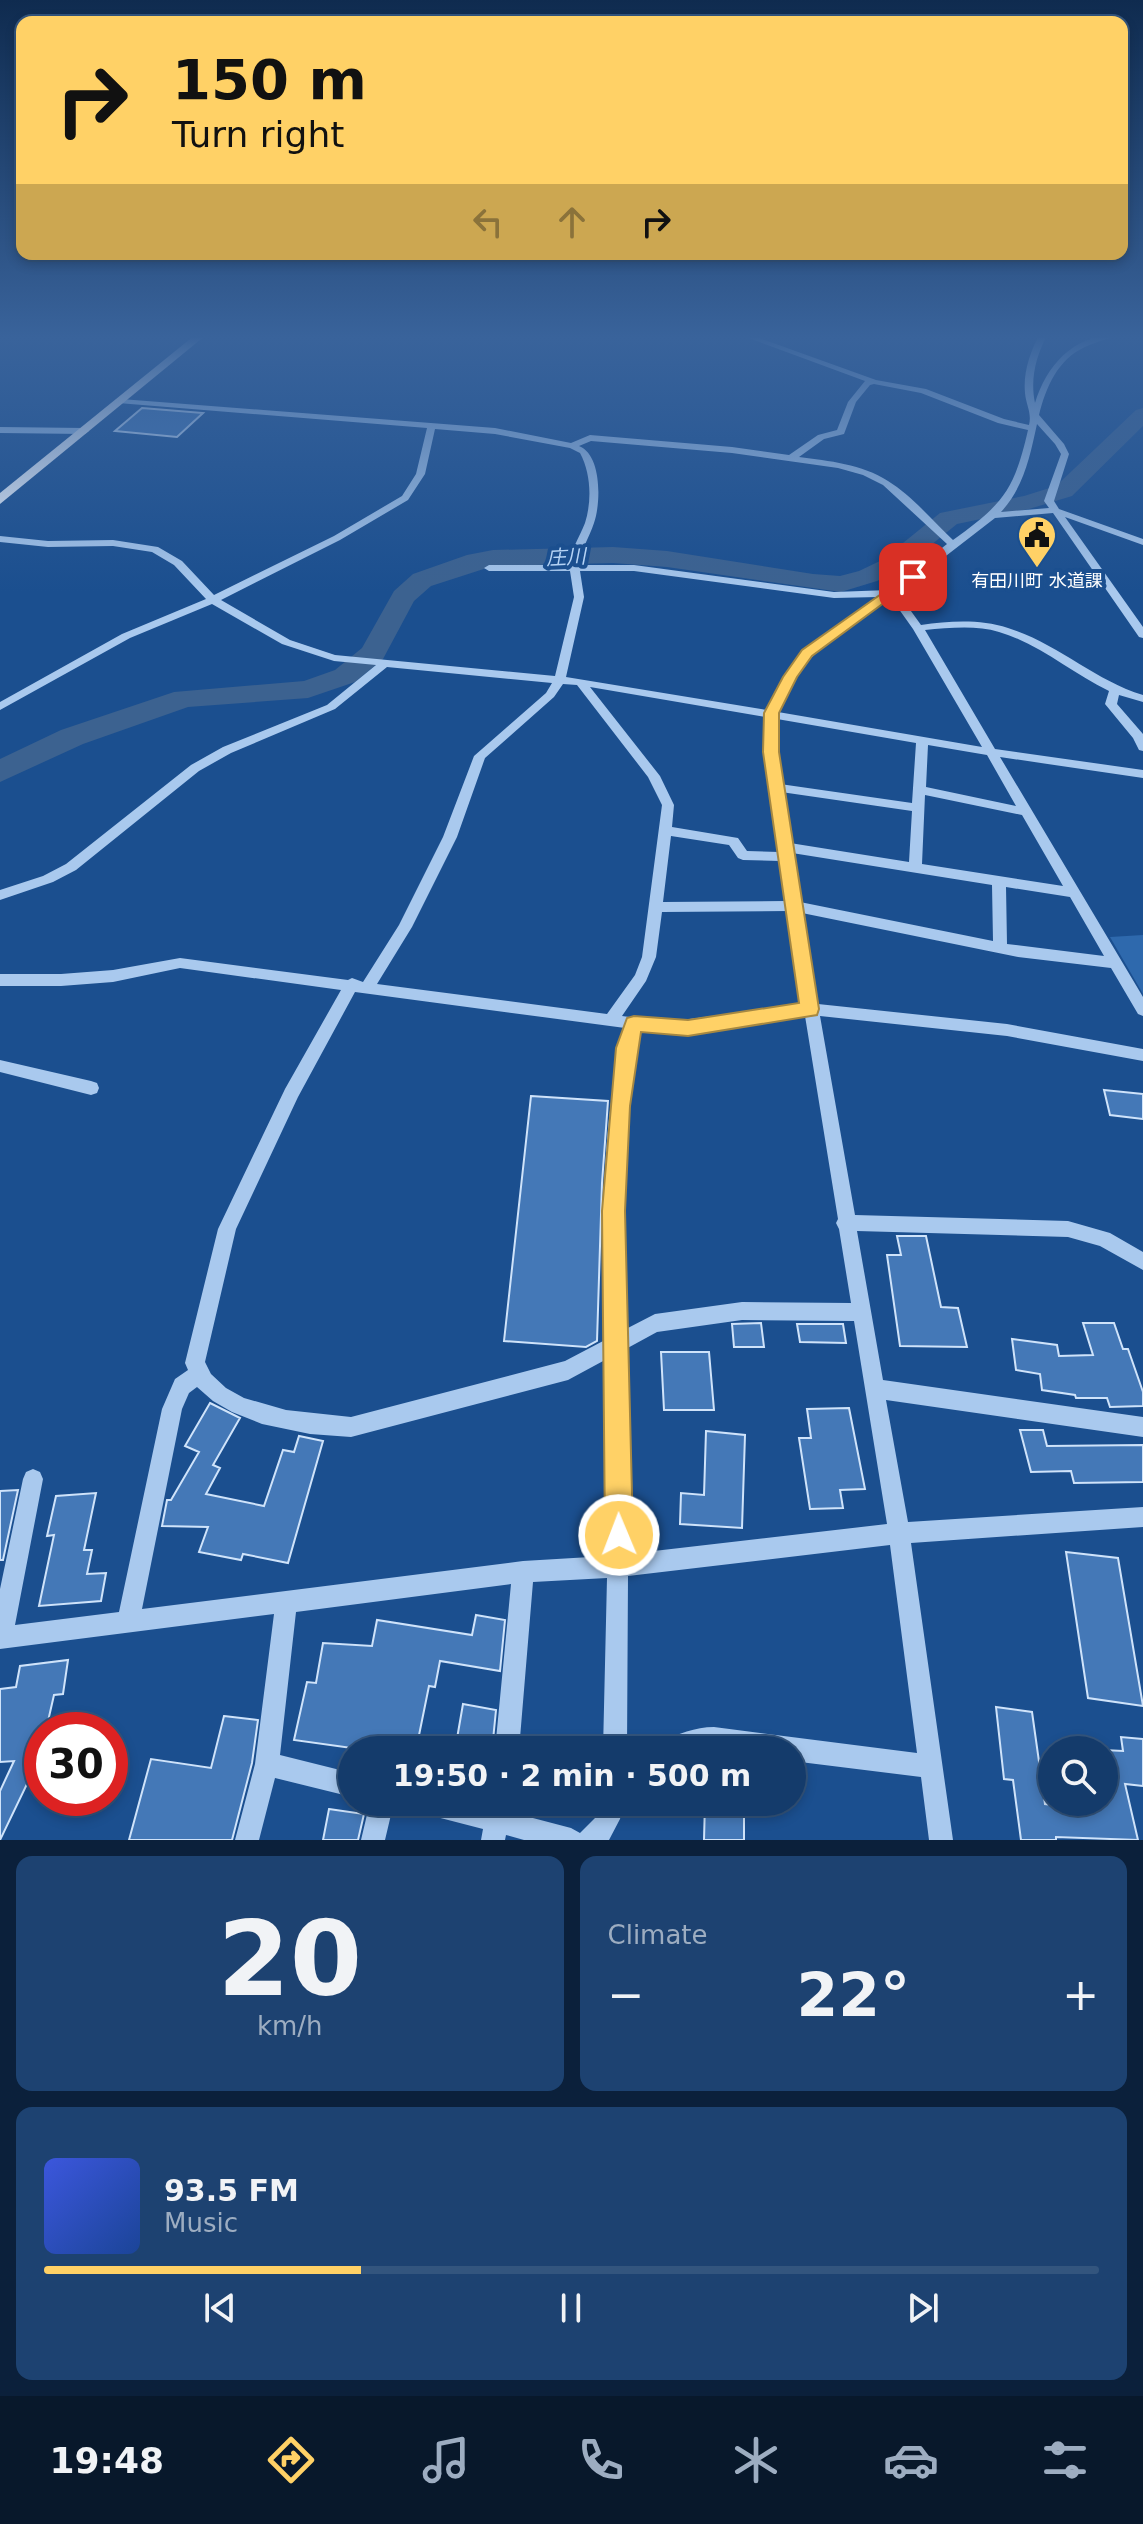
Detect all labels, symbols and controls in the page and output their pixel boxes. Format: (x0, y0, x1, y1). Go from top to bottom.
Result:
text: 150 m (172, 47, 367, 112)
icon: right (40, 48, 144, 152)
text: Turn right (172, 114, 344, 155)
icon: left (466, 200, 510, 244)
icon: ahead (550, 200, 594, 244)
icon: right (634, 200, 678, 244)
public building icon: 有田川町 水道課 (1016, 514, 1058, 569)
pin (879, 543, 947, 611)
water label: 庄川 (545, 544, 589, 570)
icon: arrive (891, 555, 935, 599)
place label: 有田川町 水道課 (971, 570, 1103, 591)
position arrow (577, 1493, 661, 1577)
speed limit sign: 30 (24, 1712, 128, 1816)
map controls (1038, 1736, 1118, 1816)
button: search (1038, 1736, 1118, 1816)
text: 19:50 · 2 min · 500 m (393, 1758, 751, 1793)
text: 20 (217, 1898, 362, 2020)
text: Climate (608, 1920, 708, 1950)
text: 22° (797, 1960, 910, 2030)
text: − (608, 1969, 644, 2020)
text: + (1062, 1969, 1099, 2020)
text: km/h (257, 2011, 323, 2041)
text: 93.5 FM (164, 2173, 299, 2208)
text: Music (164, 2208, 238, 2238)
icon: previous (198, 2286, 242, 2330)
icon: pause (549, 2286, 593, 2330)
icon: next (901, 2286, 945, 2330)
icon: directions (263, 2432, 319, 2488)
icon: music (418, 2432, 474, 2488)
icon: phone (573, 2432, 629, 2488)
icon: climate (728, 2432, 784, 2488)
icon: car (883, 2432, 939, 2488)
icon: filters (1037, 2432, 1093, 2488)
text: 19:48 (49, 2440, 164, 2481)

